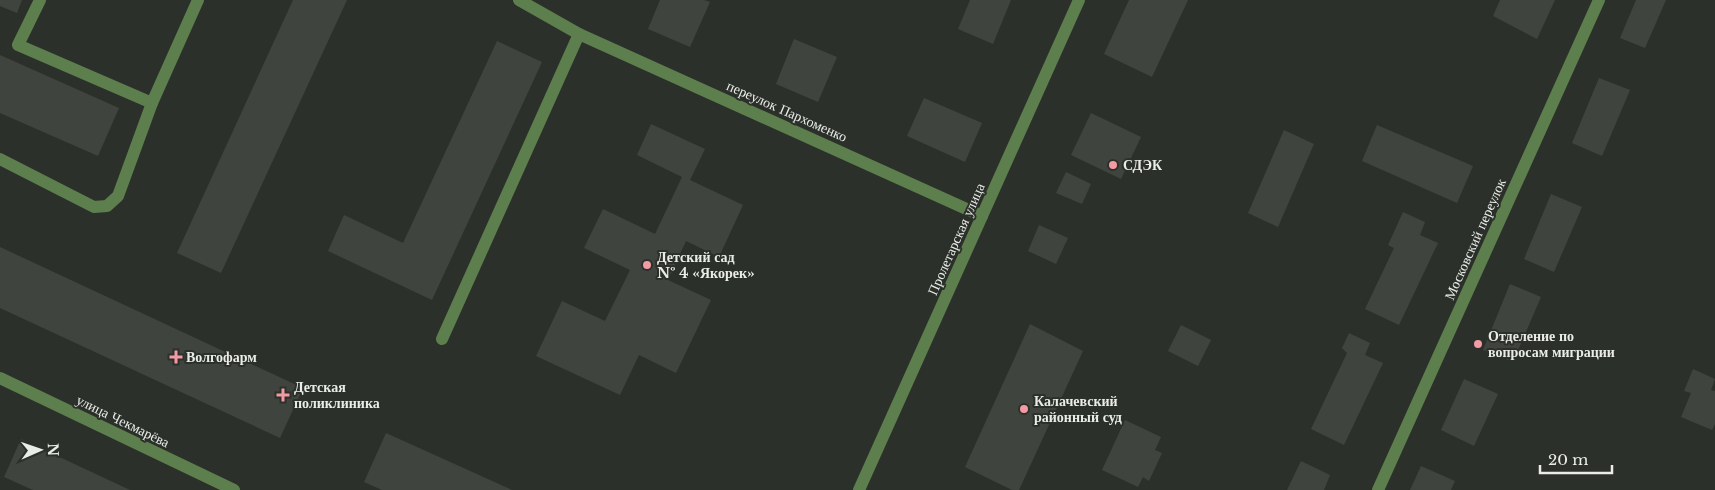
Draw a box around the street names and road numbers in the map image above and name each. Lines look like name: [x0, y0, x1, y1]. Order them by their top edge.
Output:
street label: переулок Пархоменко: [724, 76, 850, 146]
street label: Московский переулок: [1440, 175, 1510, 303]
street label: Пролетарская улица: [923, 180, 989, 298]
street label: улица Чекмарёва: [73, 391, 173, 452]

